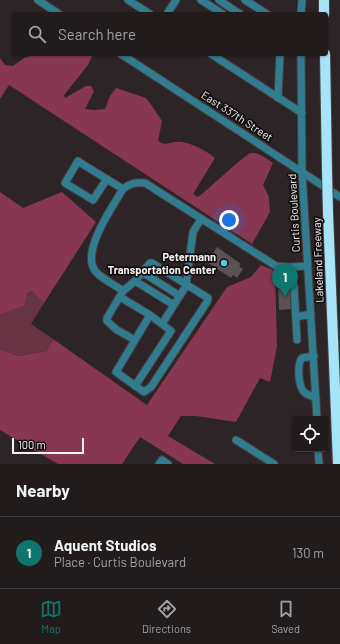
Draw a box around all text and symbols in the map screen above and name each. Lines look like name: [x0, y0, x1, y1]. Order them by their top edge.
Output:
search box: [12, 12, 328, 56]
icon: search: [26, 23, 48, 45]
text: Search here: [58, 25, 136, 43]
street label: East 337th Street: [199, 88, 275, 143]
street label: Curtis Boulevard: [285, 173, 302, 253]
your location: [219, 210, 239, 230]
street label: Lakeland Freeway: [310, 217, 325, 303]
place label: Petermann Transportation Center: [108, 250, 217, 276]
marker: Petermann Transportation Center: [219, 258, 229, 268]
pin: 1: [272, 264, 298, 297]
map controls: [292, 416, 328, 452]
button: locate: [292, 416, 328, 452]
scale bar: [12, 436, 84, 455]
text: 100 m: [18, 438, 46, 451]
text: Nearby: [16, 480, 70, 500]
text: Aquent Studios: [54, 536, 157, 554]
text: 1: [27, 545, 31, 561]
text: 130 m: [292, 545, 324, 561]
text: Place · Curtis Boulevard: [54, 554, 186, 570]
tab: Map: [40, 598, 62, 635]
tab: Directions: [142, 598, 191, 635]
tab: Saved: [271, 598, 300, 635]

